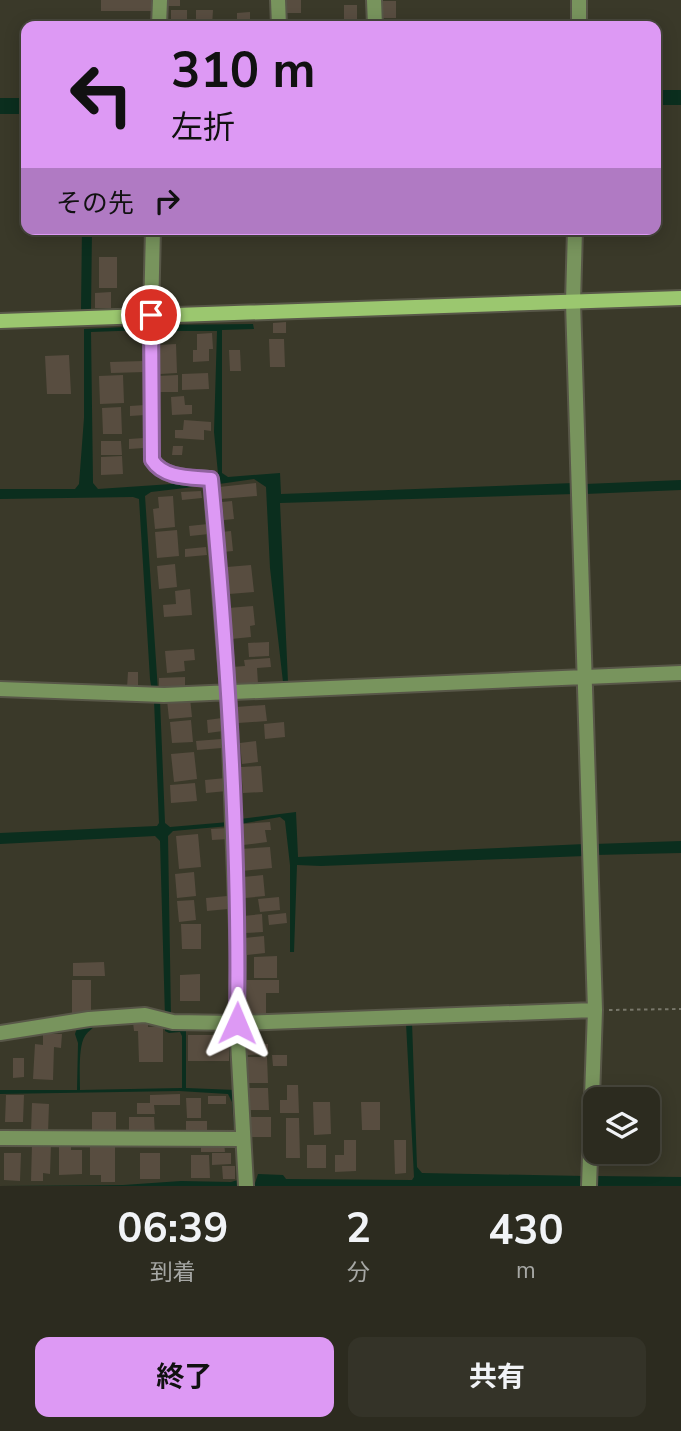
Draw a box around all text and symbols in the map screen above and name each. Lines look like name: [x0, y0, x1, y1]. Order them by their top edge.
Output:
text: 310 m: [171, 37, 315, 104]
icon: left: [56, 49, 147, 140]
text: 左折: [171, 106, 235, 149]
icon: right: [148, 182, 186, 220]
text: その先: [56, 186, 134, 221]
pin: [121, 285, 181, 345]
icon: arrive: [132, 296, 170, 334]
position arrow: [200, 986, 274, 1060]
map controls: [583, 1087, 660, 1164]
button: layers: [583, 1087, 660, 1164]
text: 06:39: [117, 1200, 228, 1257]
text: 2: [346, 1200, 371, 1257]
text: 430: [488, 1202, 564, 1259]
text: m: [516, 1255, 536, 1286]
text: 到着: [150, 1257, 196, 1288]
text: 分: [347, 1257, 370, 1288]
button: 終了: [35, 1337, 334, 1417]
button: 共有: [348, 1337, 646, 1417]

